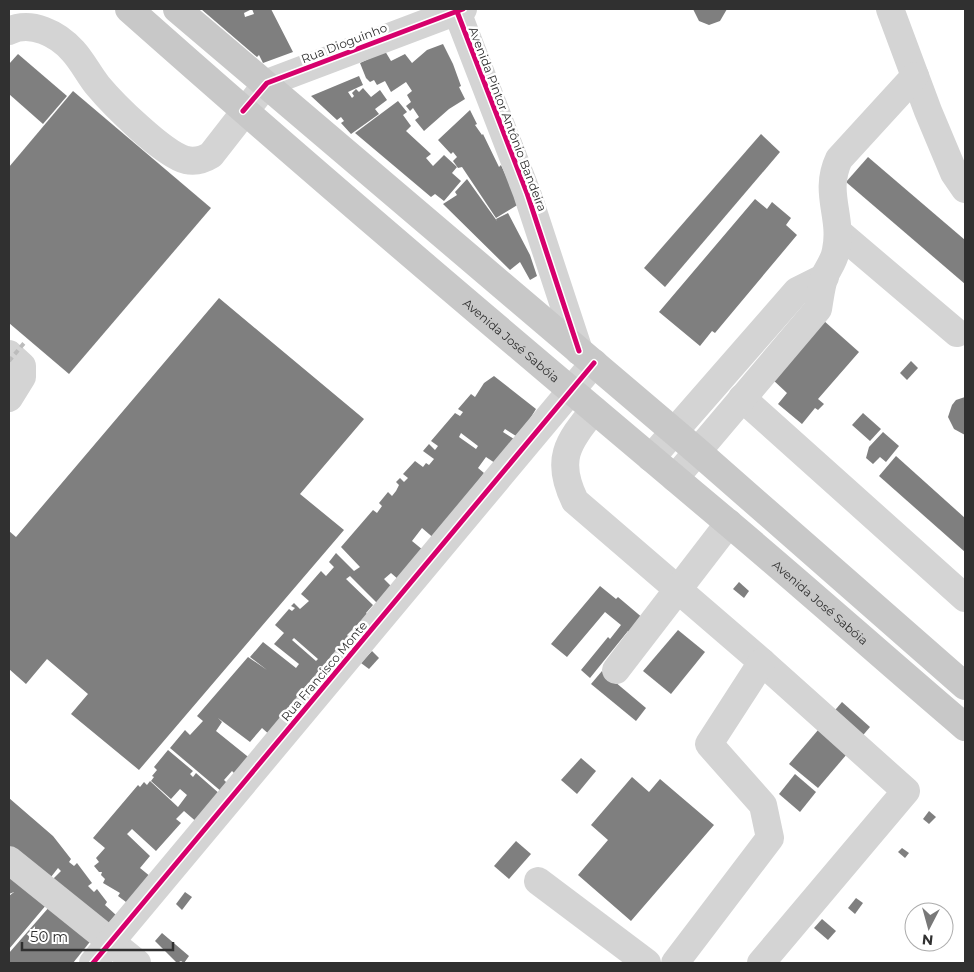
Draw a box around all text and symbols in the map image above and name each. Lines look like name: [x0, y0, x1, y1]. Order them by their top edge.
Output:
street label: Rua Dioguinho: [299, 20, 389, 66]
street label: Avenida Pintor Antônio Bandeira: [466, 24, 550, 214]
street label: Avenida José Sabóia: [460, 295, 563, 385]
street label: Avenida José Sabóia: [770, 556, 871, 648]
street label: Rua Francisco Monte: [278, 618, 370, 724]
north arrow: [904, 902, 954, 952]
scale bar: [22, 920, 174, 952]
text: 50 m: [30, 927, 68, 946]
text: N: [921, 930, 934, 949]

